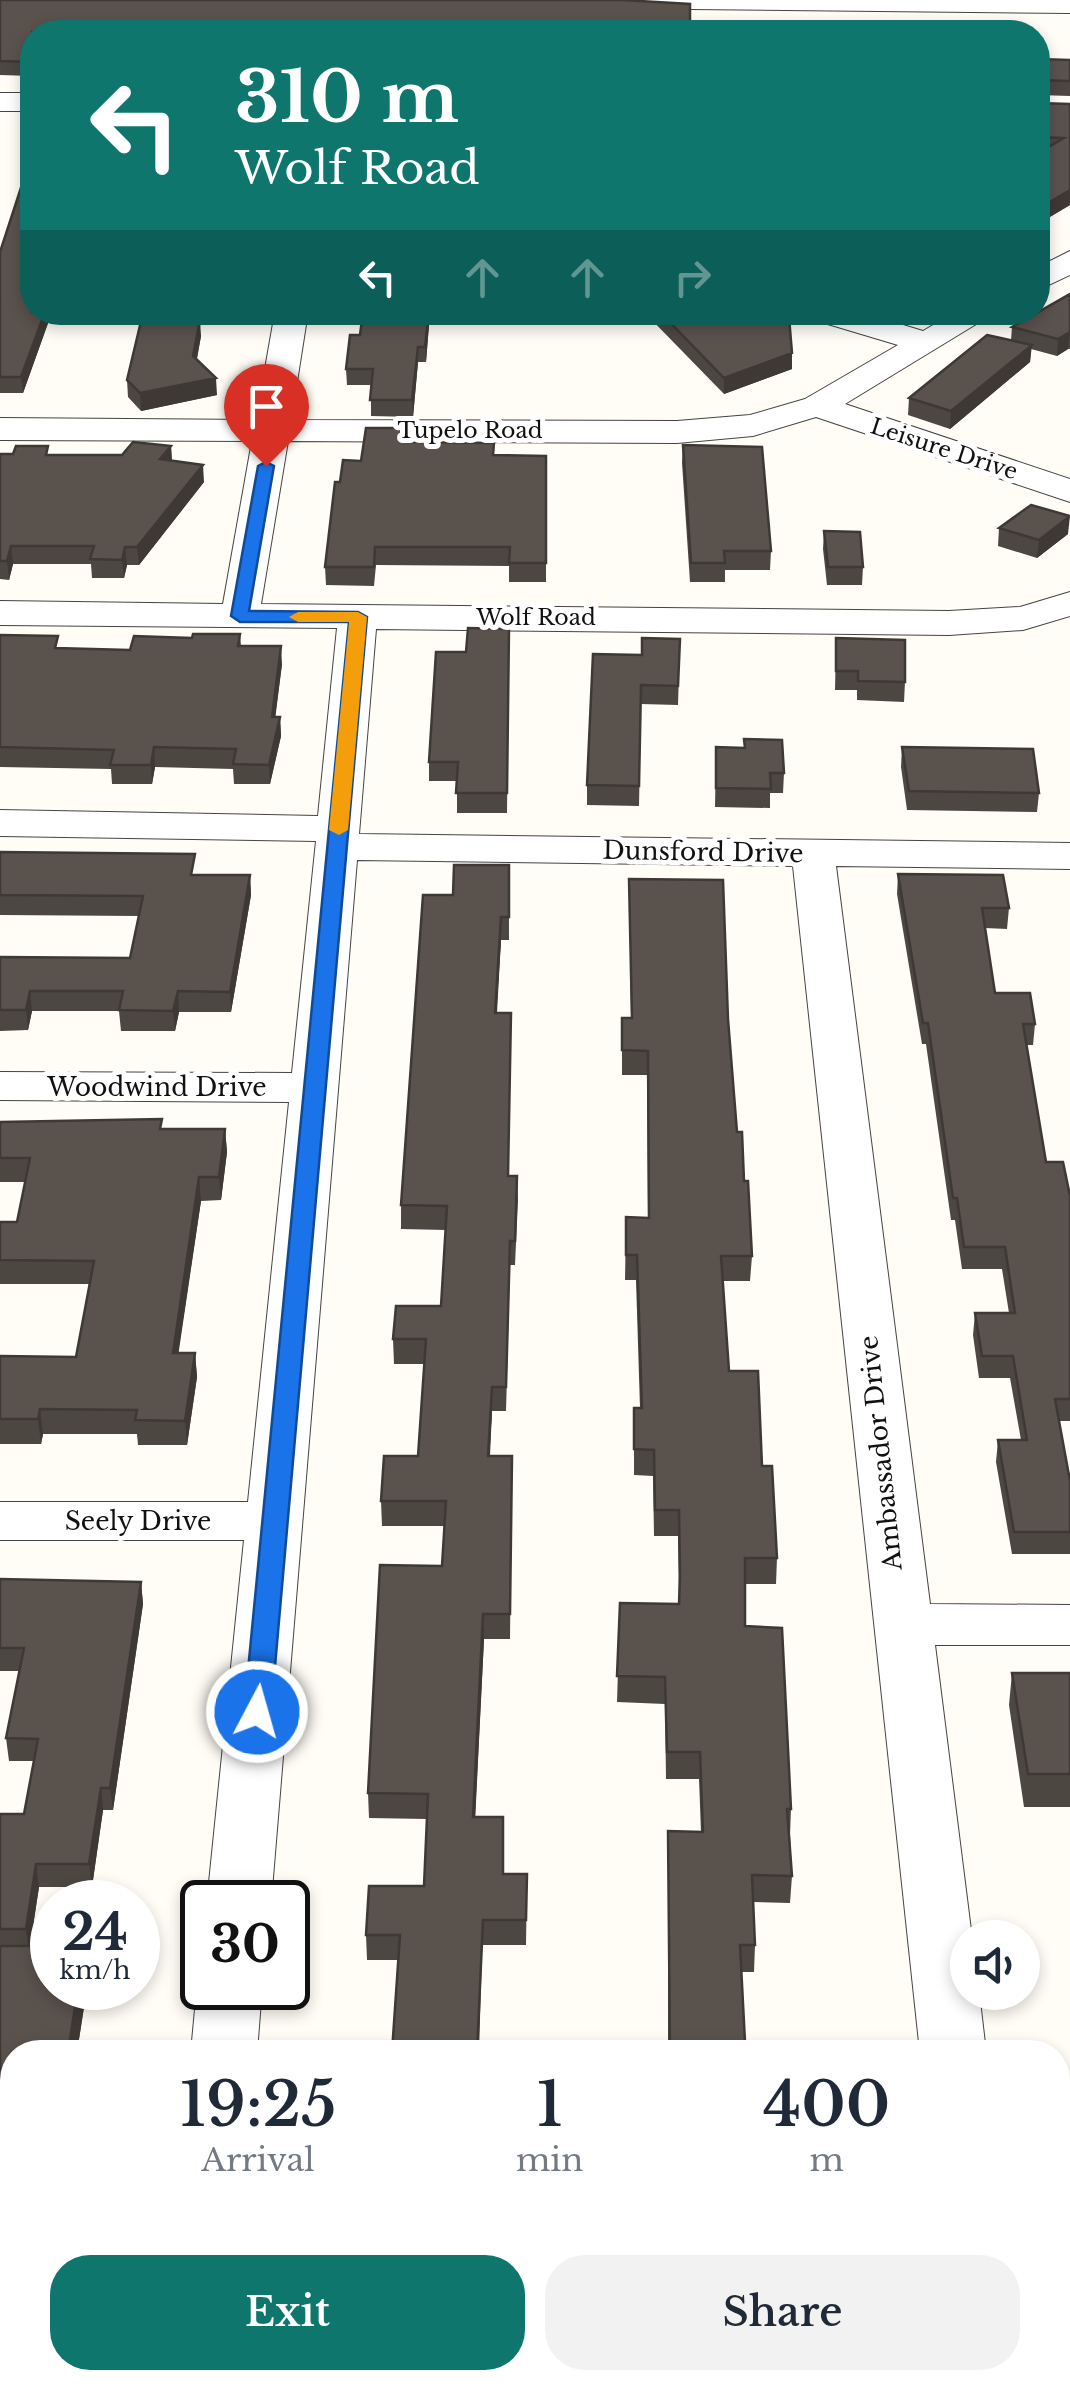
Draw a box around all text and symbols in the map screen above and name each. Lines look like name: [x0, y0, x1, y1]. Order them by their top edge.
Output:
text: 310 m: [235, 54, 459, 141]
icon: left: [70, 60, 200, 190]
text: Wolf Road: [235, 140, 480, 196]
icon: left: [350, 250, 405, 305]
icon: ahead: [455, 250, 510, 305]
icon: ahead: [560, 250, 615, 305]
icon: right: [665, 250, 720, 305]
pin: [224, 364, 309, 467]
icon: arrive: [239, 379, 294, 434]
street label: Leisure Drive: [867, 413, 1021, 485]
street label: Tupelo Road: [397, 417, 543, 444]
street label: Wolf Road: [475, 604, 596, 631]
street label: Dunsford Drive: [602, 835, 804, 869]
street label: Woodwind Drive: [46, 1072, 267, 1103]
street label: Ambassador Drive: [853, 1334, 909, 1573]
street label: Seely Drive: [65, 1506, 211, 1537]
position arrow: [205, 1660, 309, 1764]
speed limit sign: 30: [180, 1880, 310, 2010]
text: 24: [62, 1901, 128, 1964]
map controls: [950, 1920, 1040, 2010]
button: sound: [950, 1920, 1040, 2010]
text: km/h: [60, 1955, 130, 1986]
text: 19:25: [180, 2068, 336, 2142]
text: 1: [537, 2068, 563, 2142]
text: 400: [763, 2068, 890, 2142]
text: Arrival: [201, 2140, 315, 2180]
text: min: [516, 2140, 583, 2180]
text: m: [809, 2140, 844, 2180]
button: Exit: [50, 2255, 525, 2370]
button: Share: [545, 2255, 1020, 2370]

